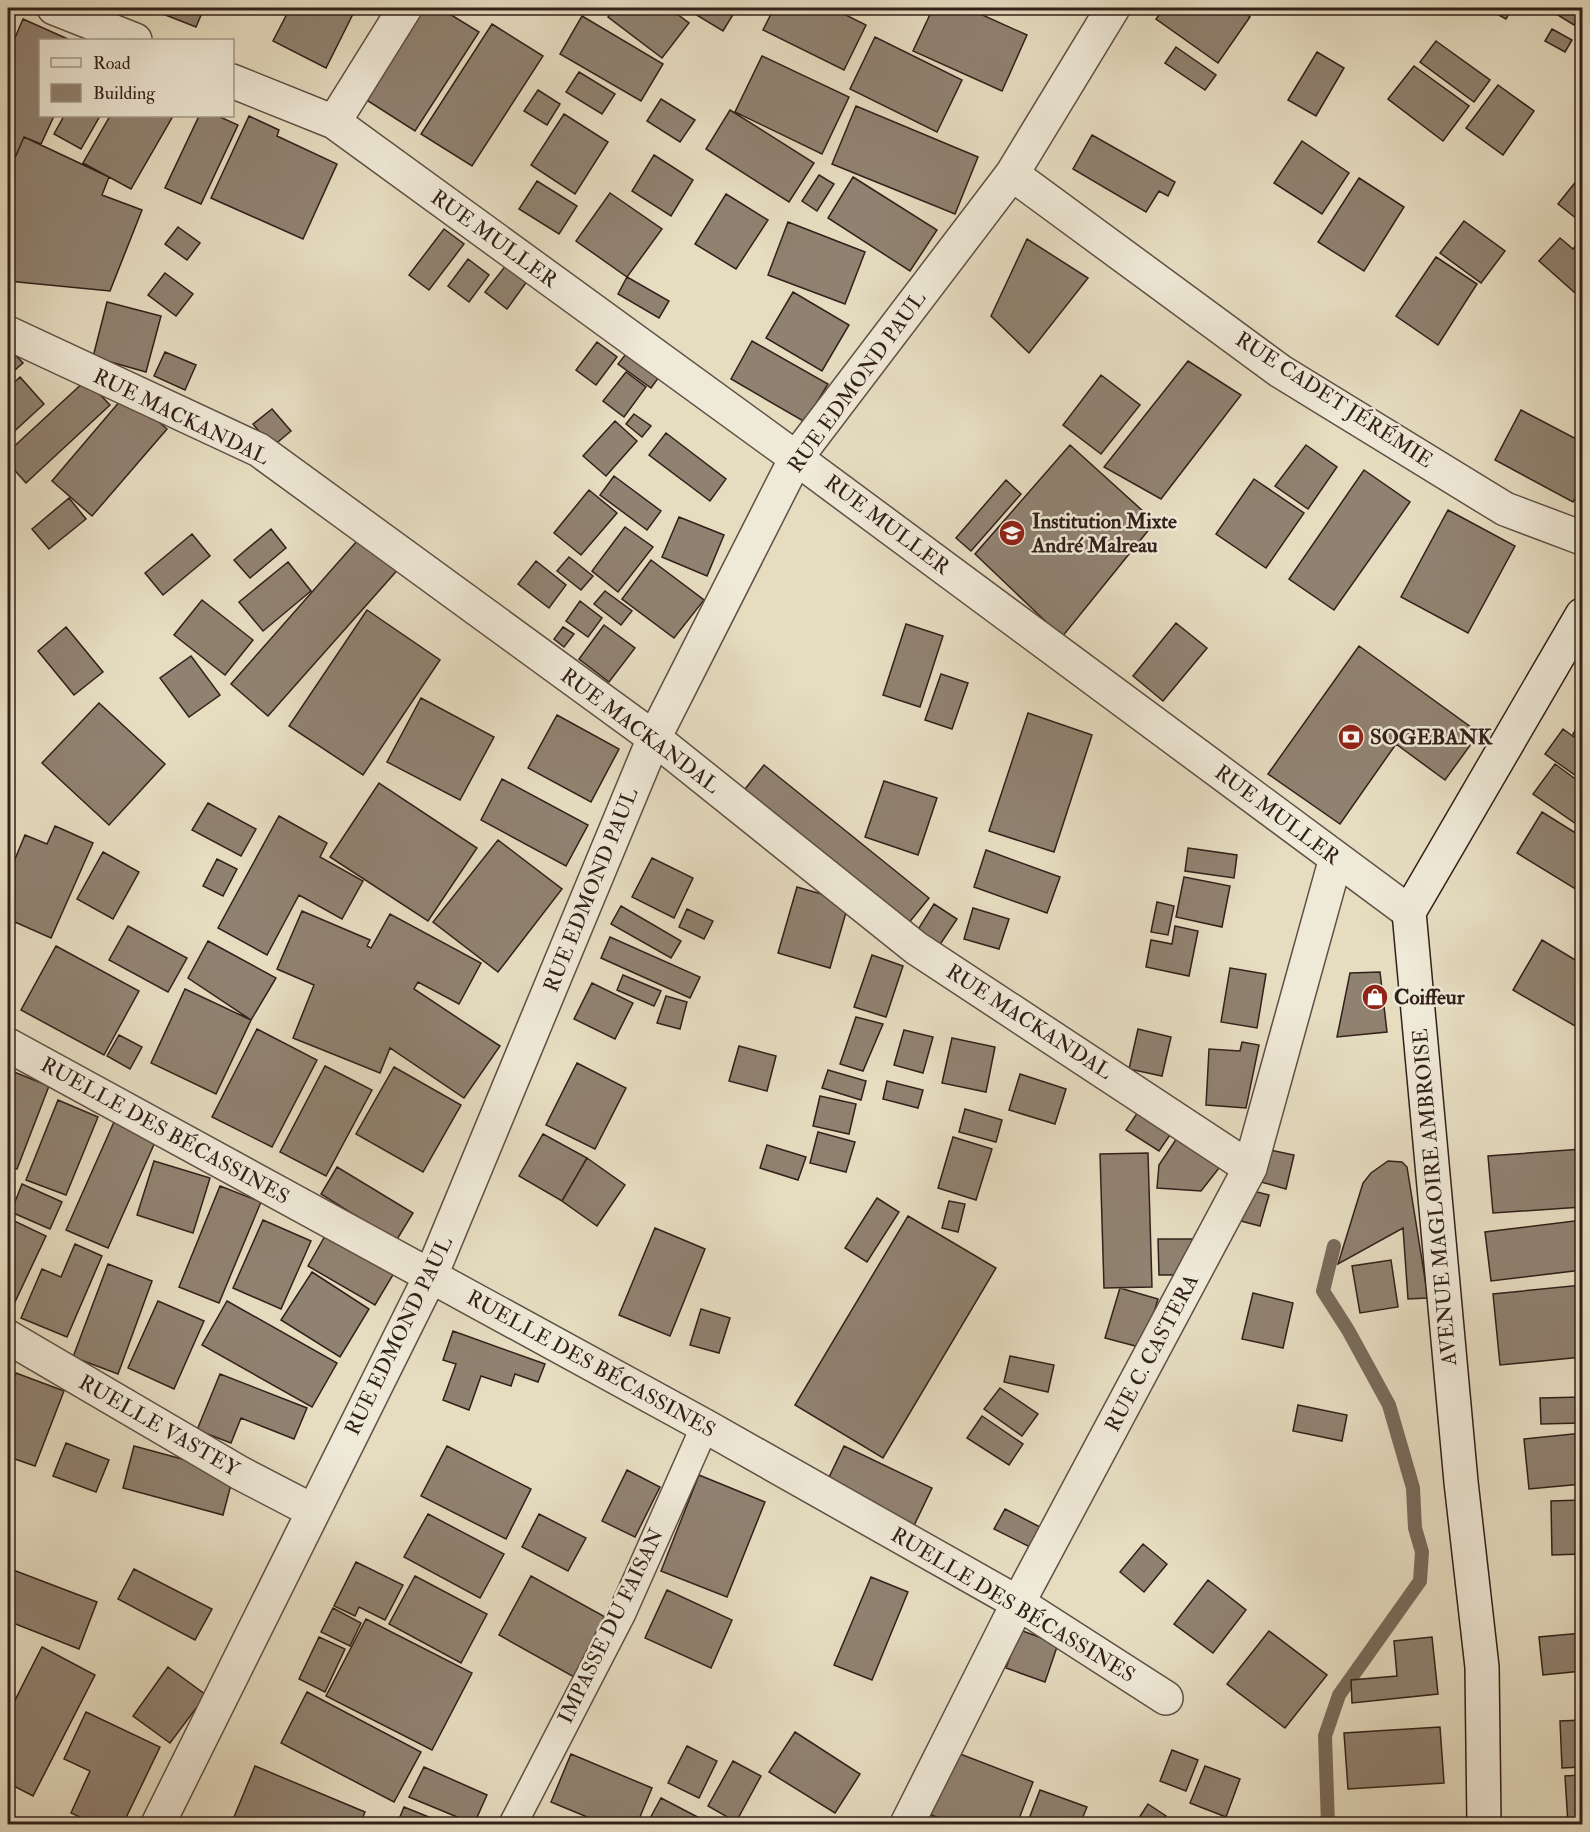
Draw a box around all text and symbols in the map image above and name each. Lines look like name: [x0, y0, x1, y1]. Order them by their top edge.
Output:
legend: [39, 39, 234, 117]
text: Road: [93, 52, 131, 75]
text: Building: [93, 82, 156, 105]
street label: RUE MULLER: [425, 184, 563, 295]
street label: RUE EDMOND PAUL: [782, 286, 932, 478]
street label: RUE CADET JÉRÉMIE: [1230, 326, 1438, 474]
street label: RUE MACKANDAL: [89, 363, 273, 471]
street label: RUE MULLER: [819, 469, 956, 582]
place label: Institution Mixte André Malreau: [1031, 508, 1177, 559]
school or university icon: Institution Mixte André Malreau: [997, 518, 1027, 548]
street label: RUE MACKANDAL: [555, 662, 725, 800]
bank icon: SOGEBANK: [1336, 722, 1366, 752]
place label: SOGEBANK: [1370, 724, 1493, 751]
street label: RUE MULLER: [1209, 759, 1346, 872]
street label: RUE EDMOND PAUL: [538, 784, 644, 996]
street label: RUE MACKANDAL: [941, 958, 1117, 1086]
shop icon: Coiffeur: [1360, 982, 1390, 1012]
place label: Coiffeur: [1394, 984, 1466, 1011]
street label: AVENUE MAGLOIRE AMBROISE: [1407, 1027, 1463, 1368]
street label: RUELLE DES BÉCASSINES: [36, 1051, 294, 1211]
street label: RUE EDMOND PAUL: [339, 1232, 459, 1440]
street label: RUE C. CASTERA: [1099, 1269, 1205, 1437]
street label: RUELLE DES BÉCASSINES: [462, 1284, 720, 1444]
street label: RUELLE VASTEY: [74, 1369, 245, 1483]
street label: RUELLE DES BÉCASSINES: [886, 1521, 1140, 1689]
street label: IMPASSE DU FAISAN: [552, 1524, 670, 1728]

